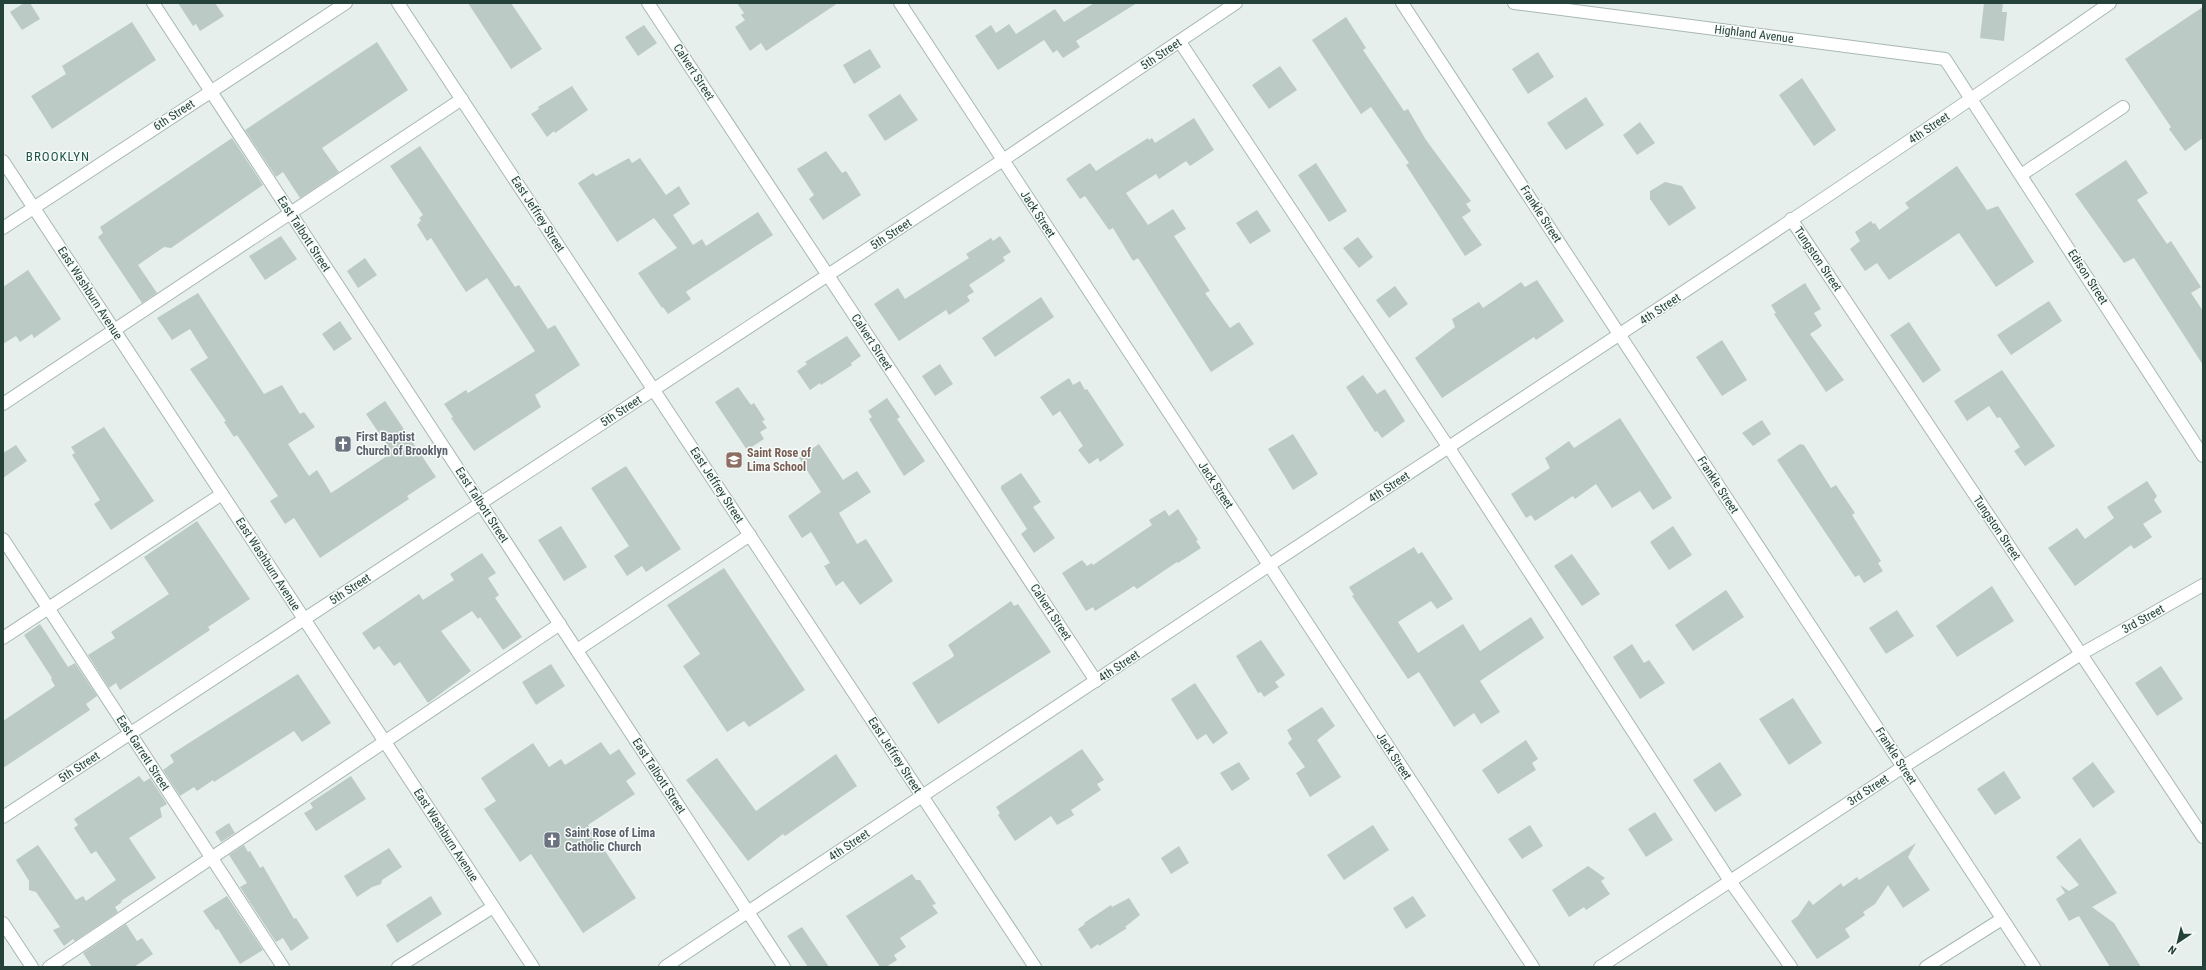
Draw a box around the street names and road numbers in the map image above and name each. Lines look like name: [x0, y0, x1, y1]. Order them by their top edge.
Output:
street label: Highland Avenue: [1714, 22, 1795, 46]
street label: 5th Street: [1138, 35, 1184, 73]
street label: Calvert Street: [671, 41, 718, 103]
street label: 6th Street: [151, 96, 198, 133]
street label: 4th Street: [1906, 109, 1952, 147]
street label: East Jeffrey Street: [508, 174, 568, 255]
street label: Frankle Street: [1517, 183, 1565, 246]
street label: Jack Street: [1018, 188, 1059, 241]
street label: East Talbott Street: [274, 194, 334, 275]
street label: 5th Street: [868, 215, 915, 252]
street label: Tungston Street: [1791, 224, 1845, 294]
street label: East Washburn Avenue: [55, 244, 125, 342]
street label: Edison Street: [2065, 247, 2111, 307]
street label: 4th Street: [1637, 290, 1683, 328]
street label: Calvert Street: [849, 311, 896, 373]
street label: 5th Street: [598, 392, 645, 429]
street label: East Jeffrey Street: [687, 445, 747, 526]
street label: Frankle Street: [1694, 454, 1742, 517]
street label: Jack Street: [1196, 459, 1237, 512]
street label: East Talbott Street: [452, 465, 512, 546]
street label: 4th Street: [1366, 468, 1413, 505]
street label: Tungston Street: [1970, 493, 2024, 563]
street label: East Washburn Avenue: [233, 515, 303, 613]
street label: 5th Street: [327, 570, 374, 607]
street label: Calvert Street: [1028, 581, 1075, 643]
street label: 3rd Street: [2119, 601, 2167, 636]
street label: 4th Street: [1096, 647, 1142, 685]
street label: East Garrett Street: [113, 713, 173, 794]
street label: East Jeffrey Street: [865, 715, 925, 796]
street label: Frankle Street: [1872, 725, 1920, 788]
street label: Jack Street: [1374, 730, 1415, 783]
street label: East Talbott Street: [629, 736, 689, 817]
street label: 5th Street: [56, 748, 103, 785]
street label: 3rd Street: [1845, 771, 1892, 808]
street label: East Washburn Avenue: [411, 786, 481, 884]
street label: 4th Street: [826, 826, 872, 864]

